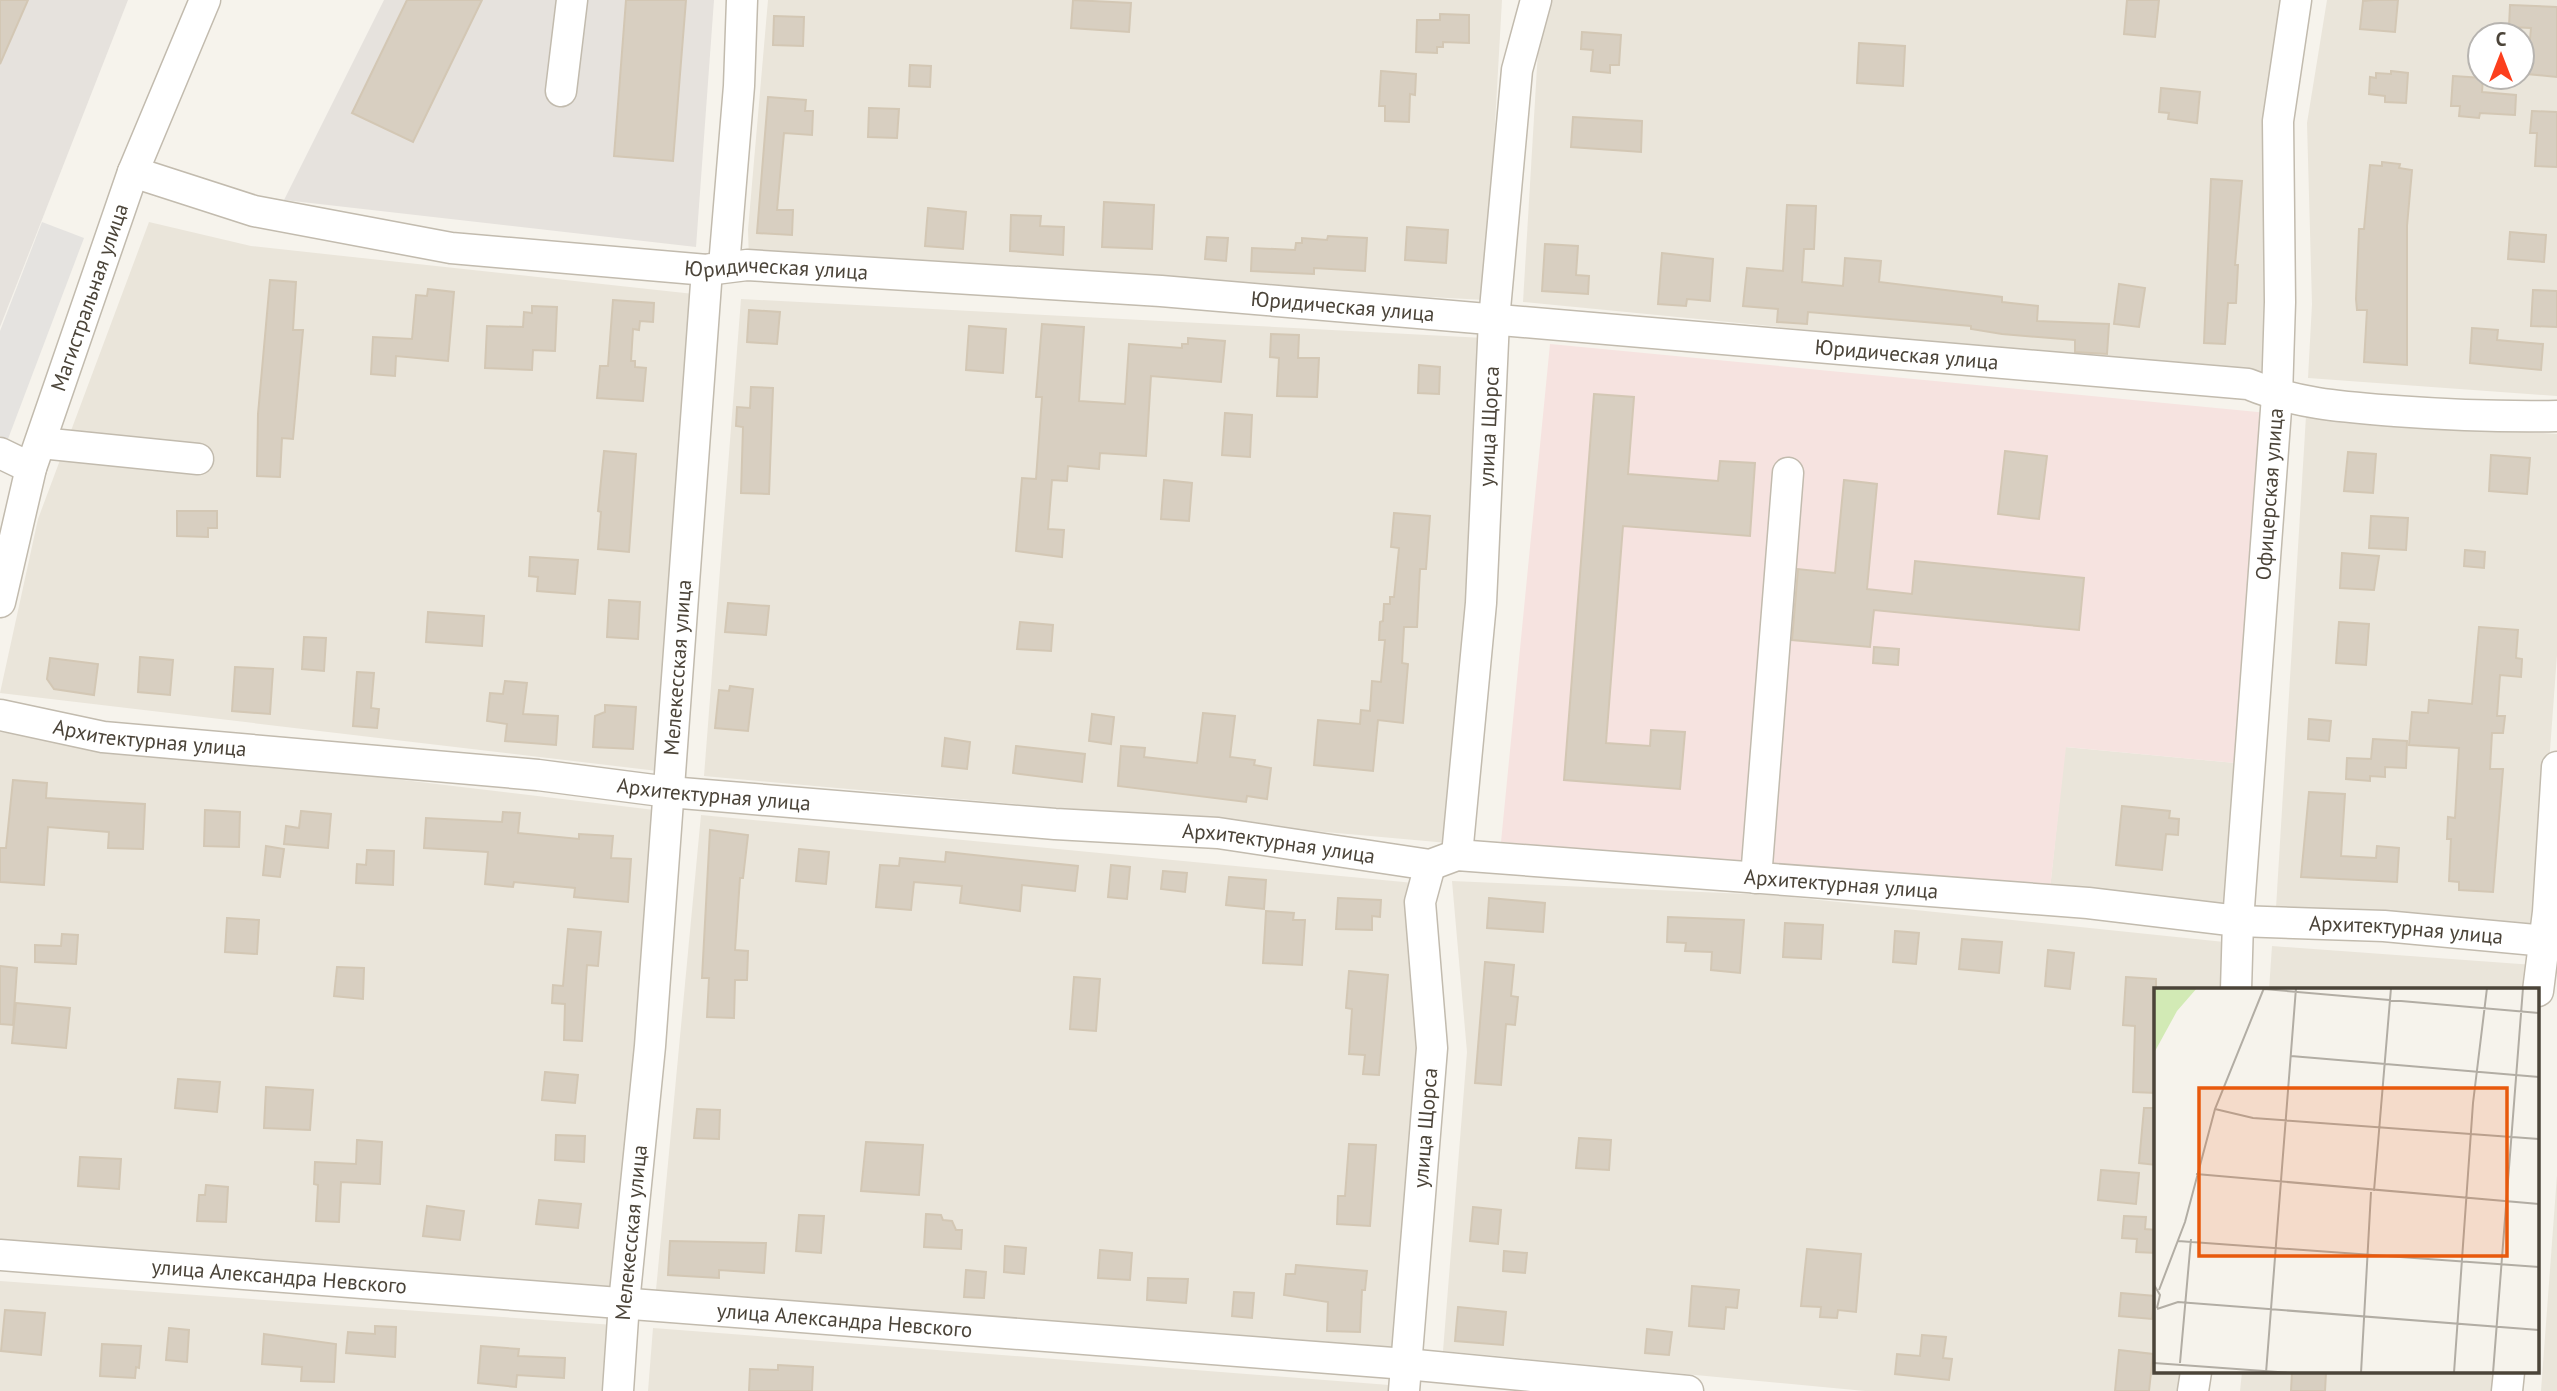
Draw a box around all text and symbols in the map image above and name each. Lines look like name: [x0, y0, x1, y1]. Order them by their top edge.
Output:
north arrow: [2466, 21, 2536, 91]
text: С: [2496, 27, 2507, 51]
street label: Магистральная улица: [45, 200, 134, 395]
street label: Юридическая улица: [683, 251, 869, 286]
street label: Юридическая улица: [1250, 285, 1436, 327]
street label: Юридическая улица: [1814, 333, 2000, 376]
street label: улица Щорса: [1472, 365, 1505, 487]
street label: Офицерская улица: [2249, 407, 2289, 581]
street label: Мелекесская улица: [657, 579, 697, 756]
street label: Архитектурная улица: [51, 713, 248, 762]
street label: Архитектурная улица: [615, 771, 812, 817]
street label: Архитектурная улица: [1181, 817, 1377, 870]
street label: Архитектурная улица: [1743, 863, 1939, 905]
street label: Архитектурная улица: [2308, 909, 2504, 950]
inset map: [2154, 988, 2540, 1374]
street label: улица Щорса: [1407, 1067, 1443, 1189]
street label: Мелекесская улица: [609, 1143, 653, 1321]
street label: улица Александра Невского: [150, 1253, 408, 1300]
street label: улица Александра Невского: [716, 1297, 973, 1343]

